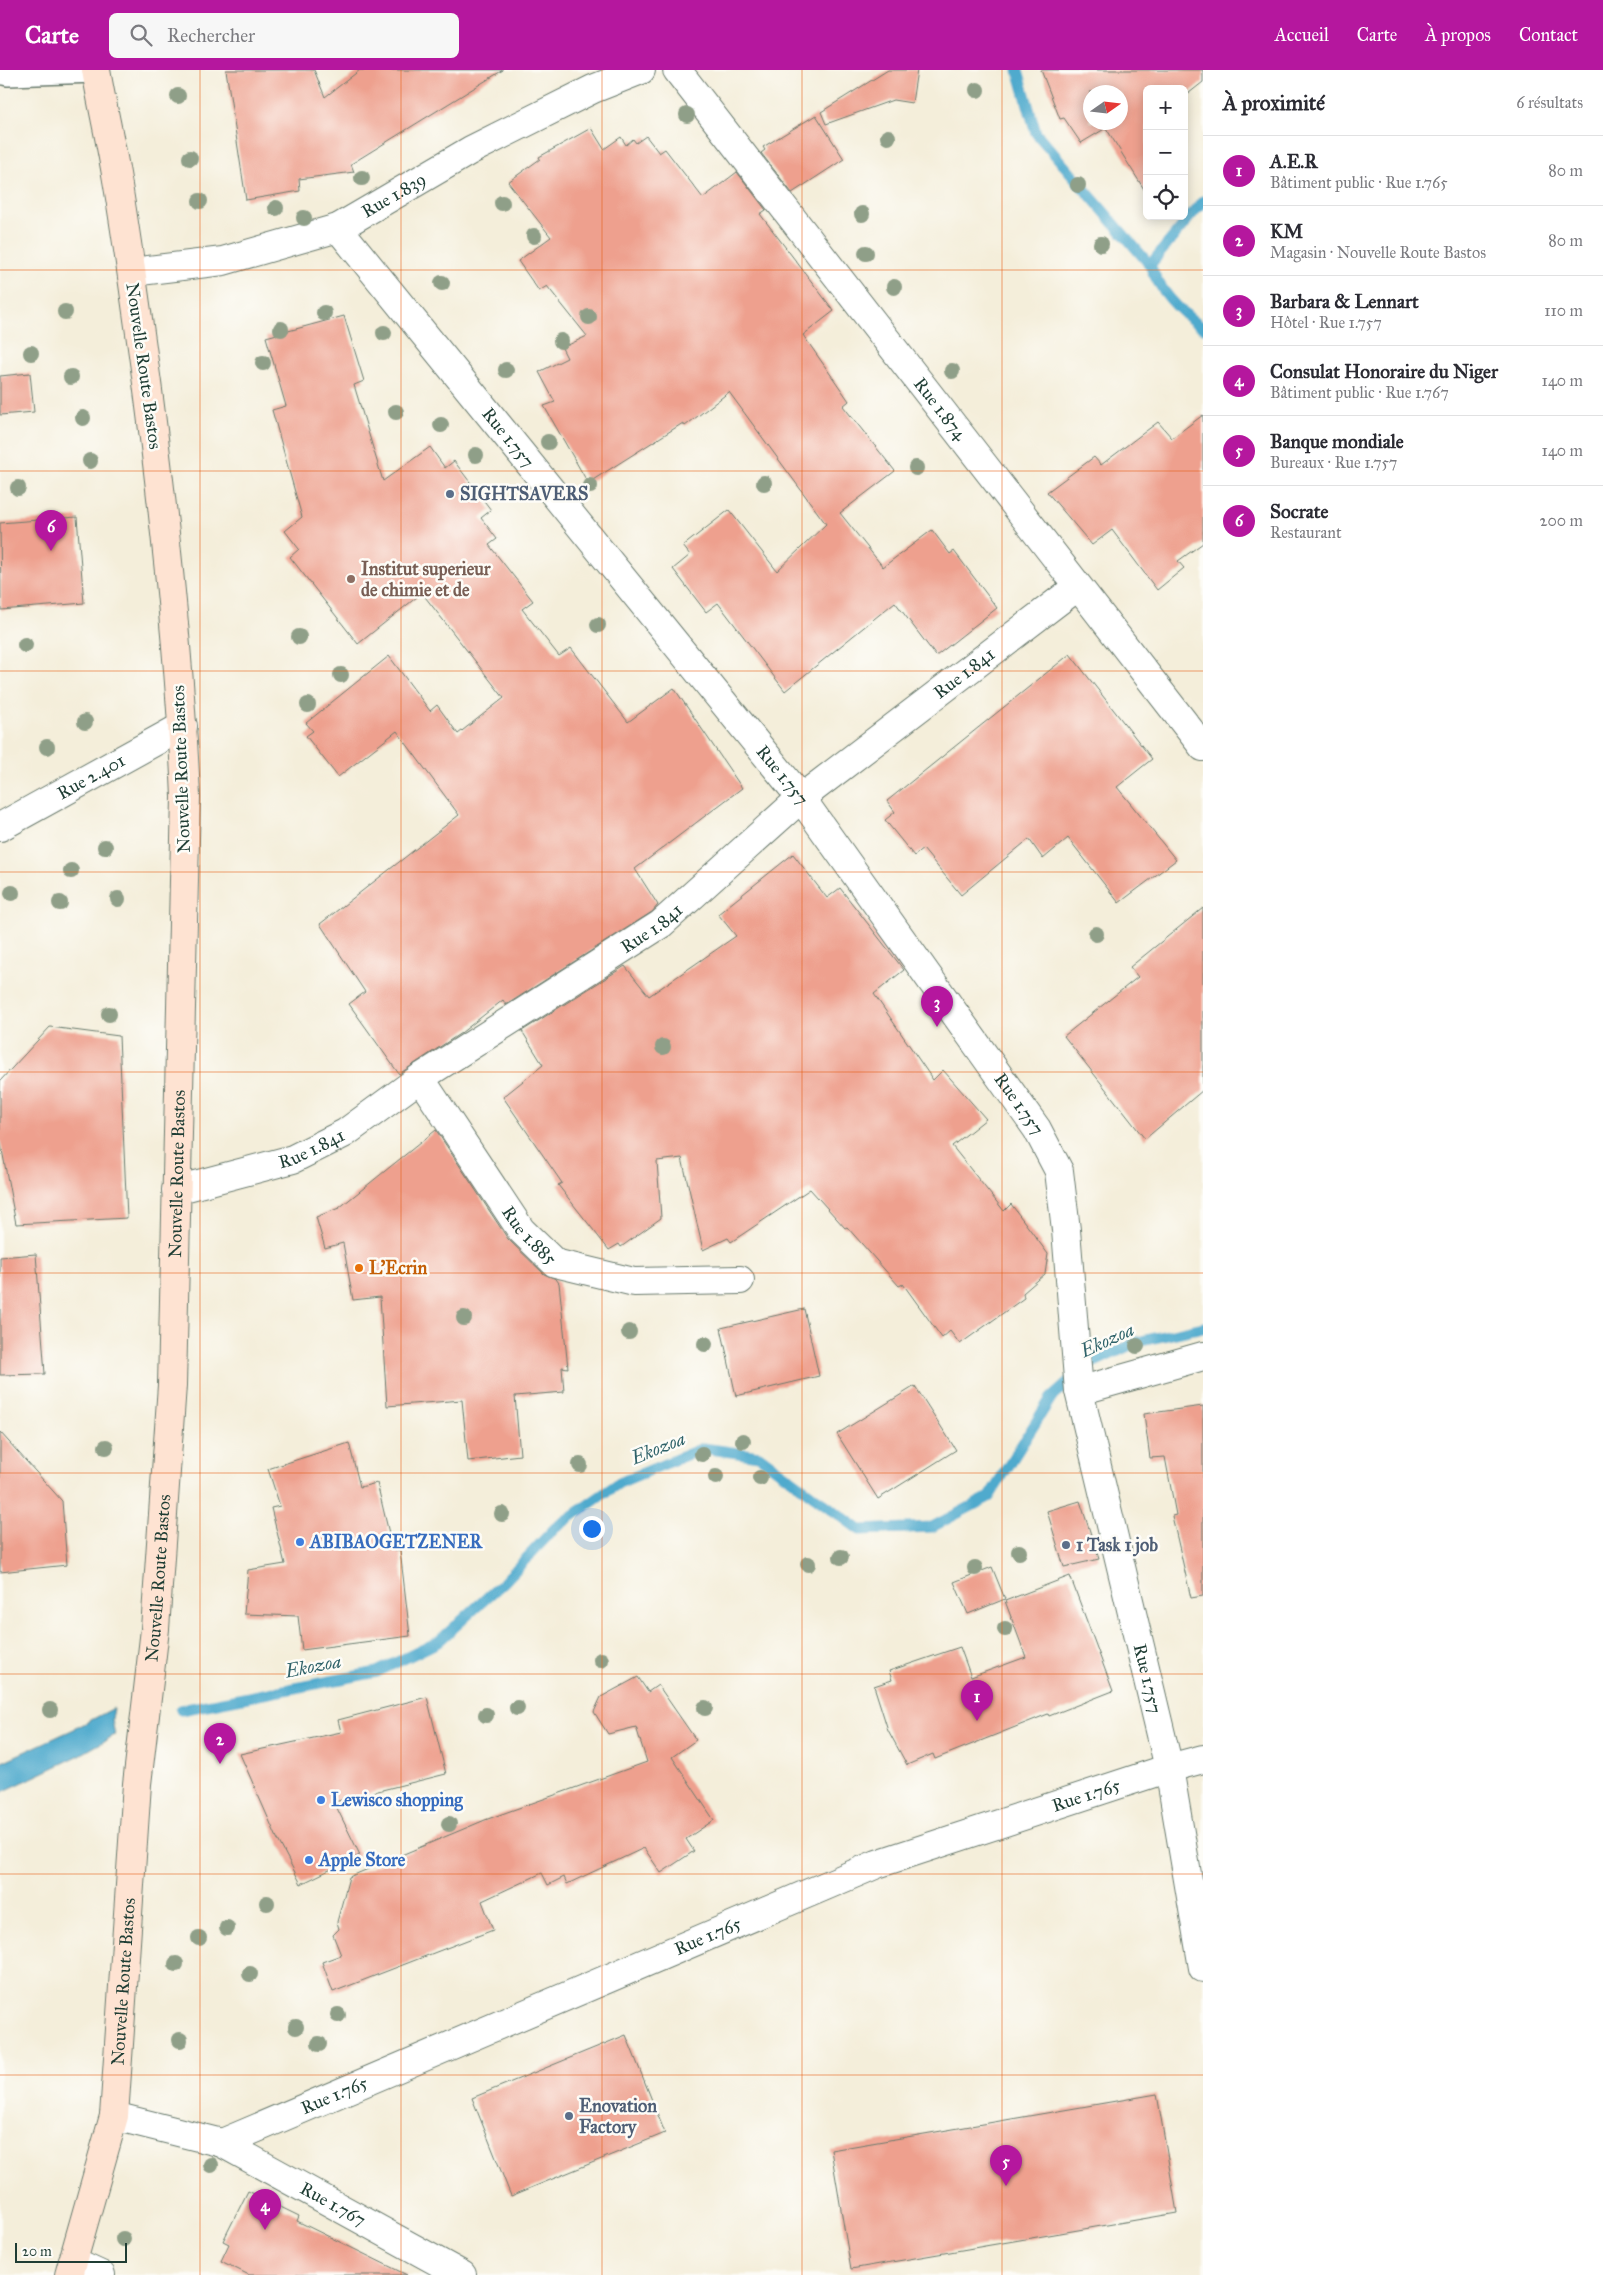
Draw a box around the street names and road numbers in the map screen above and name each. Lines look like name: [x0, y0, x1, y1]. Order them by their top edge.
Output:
street label: Rue 1.839: [358, 168, 430, 223]
street label: Nouvelle Route Bastos: [121, 281, 167, 451]
street label: Rue 1.874: [909, 373, 972, 445]
street label: Rue 1.757: [477, 403, 539, 472]
street label: Rue 1.841: [929, 643, 999, 704]
street label: Nouvelle Route Bastos: [167, 685, 195, 853]
street label: Rue 1.757: [752, 741, 814, 809]
street label: Rue 2.401: [53, 749, 129, 804]
street label: Rue 1.841: [617, 899, 687, 958]
street label: Rue 1.757: [990, 1069, 1049, 1139]
street label: Nouvelle Route Bastos: [164, 1089, 190, 1258]
street label: Rue 1.841: [276, 1124, 348, 1173]
street label: Rue 1.885: [497, 1202, 562, 1270]
street label: Nouvelle Route Bastos: [140, 1494, 175, 1663]
street label: Rue 1.757: [1129, 1642, 1167, 1716]
street label: Rue 1.765: [1049, 1774, 1124, 1817]
street label: Nouvelle Route Bastos: [107, 1897, 140, 2066]
street label: Rue 1.765: [671, 1912, 745, 1960]
street label: Rue 1.765: [298, 2071, 372, 2119]
street label: Rue 1.767: [296, 2177, 370, 2231]

